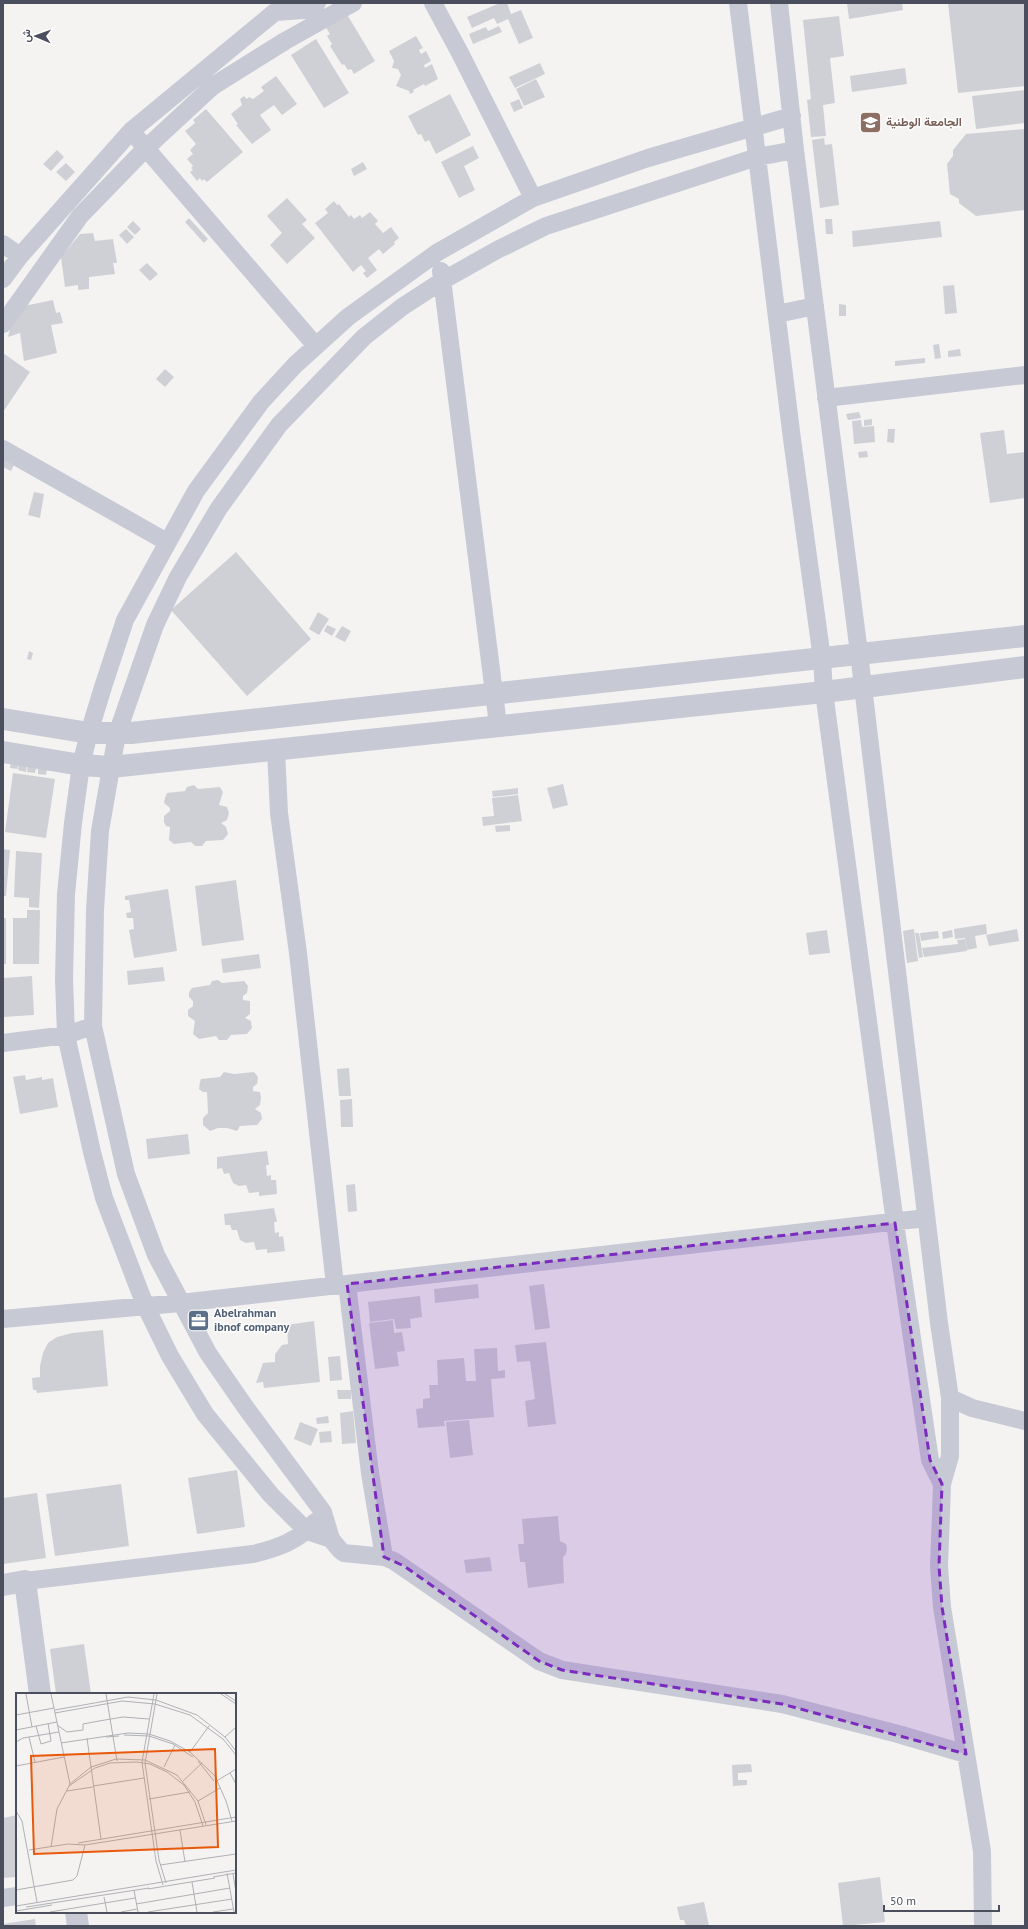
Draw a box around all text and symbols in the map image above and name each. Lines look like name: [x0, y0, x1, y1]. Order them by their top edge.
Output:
north arrow: [16, 16, 56, 56]
text: ش: [19, 29, 33, 43]
school or university icon: الجامعة الوطنية: [858, 109, 884, 135]
place label: الجامعة الوطنية: [886, 114, 962, 130]
place label: Abelrahman ibnof company: [214, 1305, 289, 1334]
office icon: Abelrahman ibnof company: [186, 1307, 212, 1333]
inset map: [16, 1693, 236, 1913]
scale bar: [884, 1887, 999, 1913]
text: 50 m: [890, 1893, 916, 1908]

